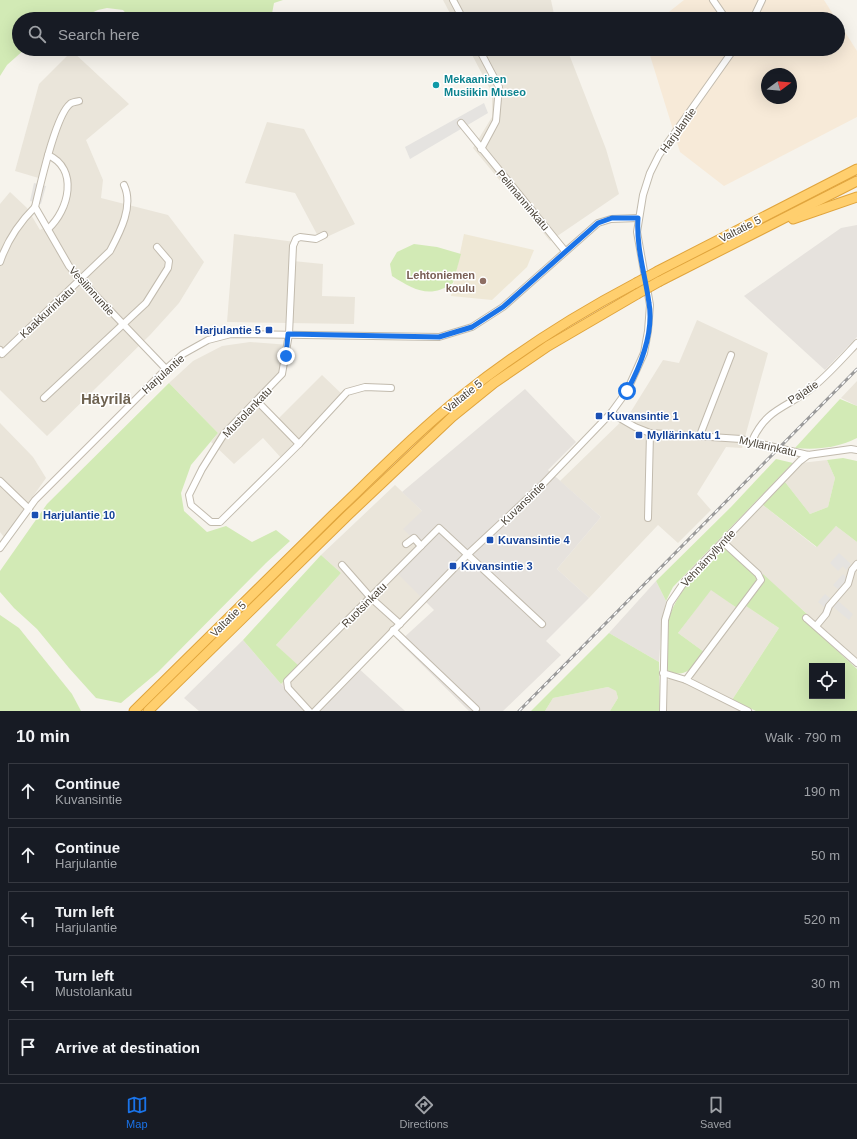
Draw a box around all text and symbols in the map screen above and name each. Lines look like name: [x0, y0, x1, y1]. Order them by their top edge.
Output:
search box: [12, 12, 845, 56]
icon: search: [26, 23, 48, 45]
text: Search here: [58, 26, 140, 43]
north arrow: [761, 68, 797, 104]
place label: Mekaanisen Musiikin Museo: [444, 73, 526, 98]
marker: Mekaanisen Musiikin Museo: [431, 80, 441, 90]
street label: Harjulantie: [658, 105, 698, 155]
street label: Pelimanninkatu: [494, 167, 552, 233]
street label: Valtatie 5: [717, 213, 763, 245]
street label: Vesilinnuntie: [67, 264, 117, 318]
place label: Lehtoniemen koulu: [407, 269, 475, 294]
marker: Lehtoniemen koulu: [478, 276, 488, 286]
street label: Kaakkurinkatu: [17, 284, 77, 340]
place label: Harjulantie 5: [195, 324, 261, 336]
marker: Harjulantie 5: [264, 325, 274, 335]
route end: [277, 347, 295, 365]
street label: Harjulantie: [139, 352, 187, 396]
street label: Valtatie 5: [442, 377, 484, 415]
street label: Pajatie: [786, 378, 820, 406]
route start: [618, 382, 636, 400]
street label: Mustolankatu: [220, 384, 274, 440]
district label: Häyrilä: [81, 390, 132, 407]
place label: Kuvansintie 1: [607, 410, 679, 422]
marker: Kuvansintie 1: [594, 411, 604, 421]
place label: Myllärinkatu 1: [647, 429, 720, 441]
marker: Myllärinkatu 1: [634, 430, 644, 440]
street label: Myllärinkatu: [738, 434, 798, 458]
street label: Kuvansintie: [498, 479, 548, 527]
place label: Harjulantie 10: [43, 509, 115, 521]
marker: Harjulantie 10: [30, 510, 40, 520]
street label: Vehnämyllyntie: [678, 527, 738, 589]
place label: Kuvansintie 4: [498, 534, 570, 546]
marker: Kuvansintie 4: [485, 535, 495, 545]
place label: Kuvansintie 3: [461, 560, 533, 572]
marker: Kuvansintie 3: [448, 561, 458, 571]
street label: Ruotsinkatu: [339, 580, 389, 630]
street label: Valtatie 5: [208, 599, 248, 639]
map controls: [809, 663, 845, 699]
button: locate: [809, 663, 845, 699]
text: 10 min: [16, 727, 70, 746]
text: Walk · 790 m: [765, 730, 841, 745]
text: Continue: [55, 775, 120, 792]
icon: ahead: [17, 780, 39, 802]
text: 190 m: [804, 784, 840, 799]
text: Kuvansintie: [55, 792, 122, 807]
text: Continue: [55, 839, 120, 856]
icon: ahead: [17, 844, 39, 866]
text: 50 m: [811, 848, 840, 863]
text: Harjulantie: [55, 856, 117, 871]
text: Turn left: [55, 903, 114, 920]
icon: left: [17, 908, 39, 930]
text: 520 m: [804, 912, 840, 927]
text: Harjulantie: [55, 920, 117, 935]
text: Turn left: [55, 967, 114, 984]
icon: left: [17, 972, 39, 994]
text: 30 m: [811, 976, 840, 991]
text: Mustolankatu: [55, 984, 132, 999]
icon: arrive: [17, 1036, 39, 1058]
text: Arrive at destination: [55, 1039, 200, 1056]
tab: Map: [126, 1094, 148, 1130]
tab: Directions: [399, 1094, 448, 1130]
tab: Saved: [700, 1094, 731, 1130]

